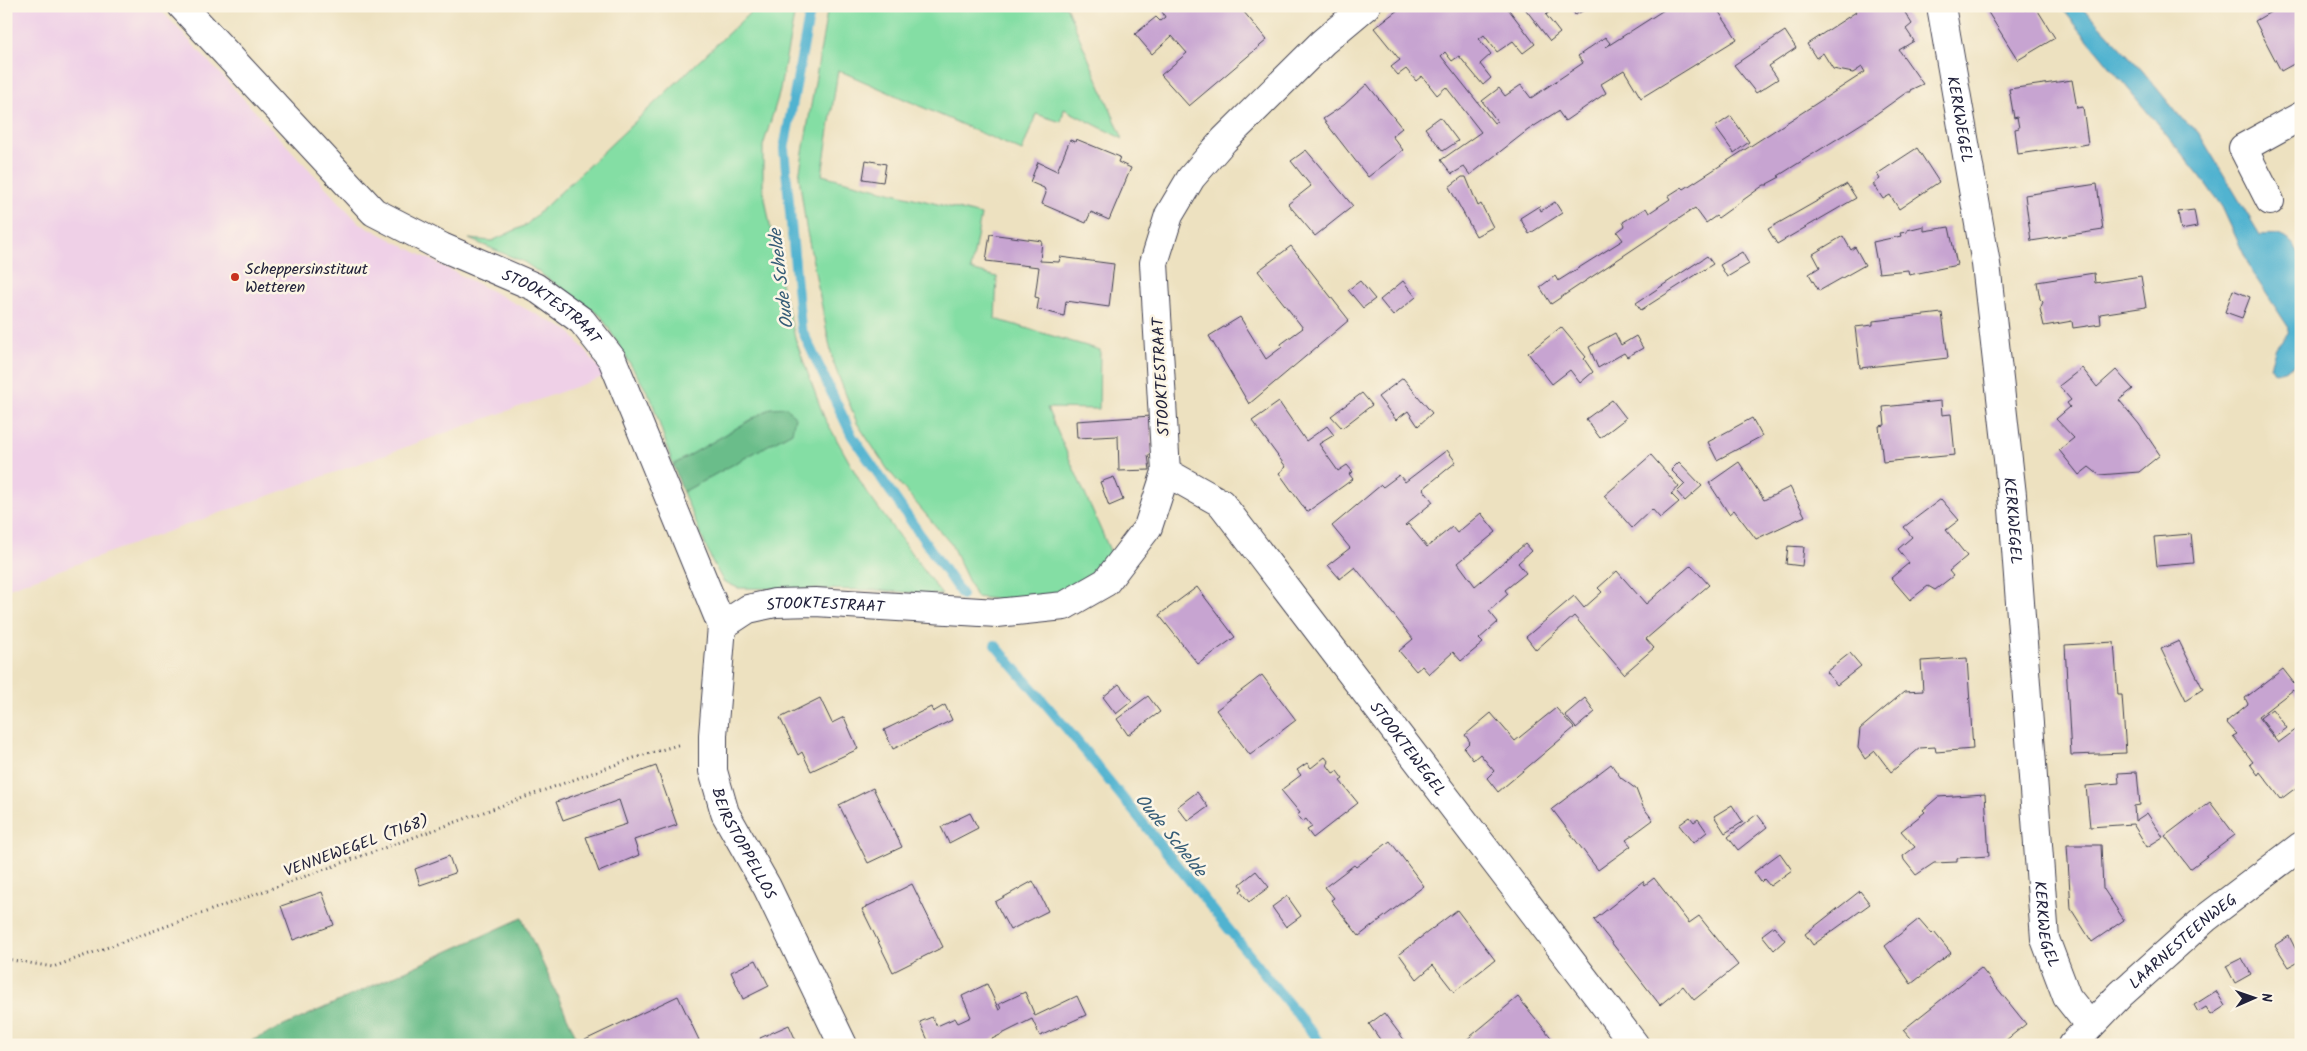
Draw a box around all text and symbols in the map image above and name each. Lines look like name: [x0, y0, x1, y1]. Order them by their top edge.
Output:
street label: KERKWEGEL: [1939, 74, 1979, 165]
water label: Oude Schelde: [762, 225, 803, 331]
place label: Scheppersinstituut Wetteren: [245, 257, 369, 300]
street label: STOOKTESTRAAT: [498, 263, 608, 351]
marker: Scheppersinstituut Wetteren: [229, 271, 241, 283]
street label: STOOKTESTRAAT: [1146, 316, 1177, 437]
street label: KERKWEGEL: [1996, 476, 2028, 565]
street label: STOOKTESTRAAT: [764, 591, 887, 620]
street label: STOOKTEWEGEL: [1363, 697, 1452, 802]
street label: BEIRSTOPPELLOS: [704, 785, 782, 904]
water label: Oude Schelde: [1127, 788, 1214, 886]
street label: VENNEWEGEL (T168): [280, 808, 433, 884]
street label: KERKWEGEL: [2027, 880, 2066, 971]
street label: LAARNESTEENWEG: [2124, 888, 2243, 996]
north arrow: [2230, 974, 2280, 1024]
text: N: [2255, 993, 2277, 1003]

